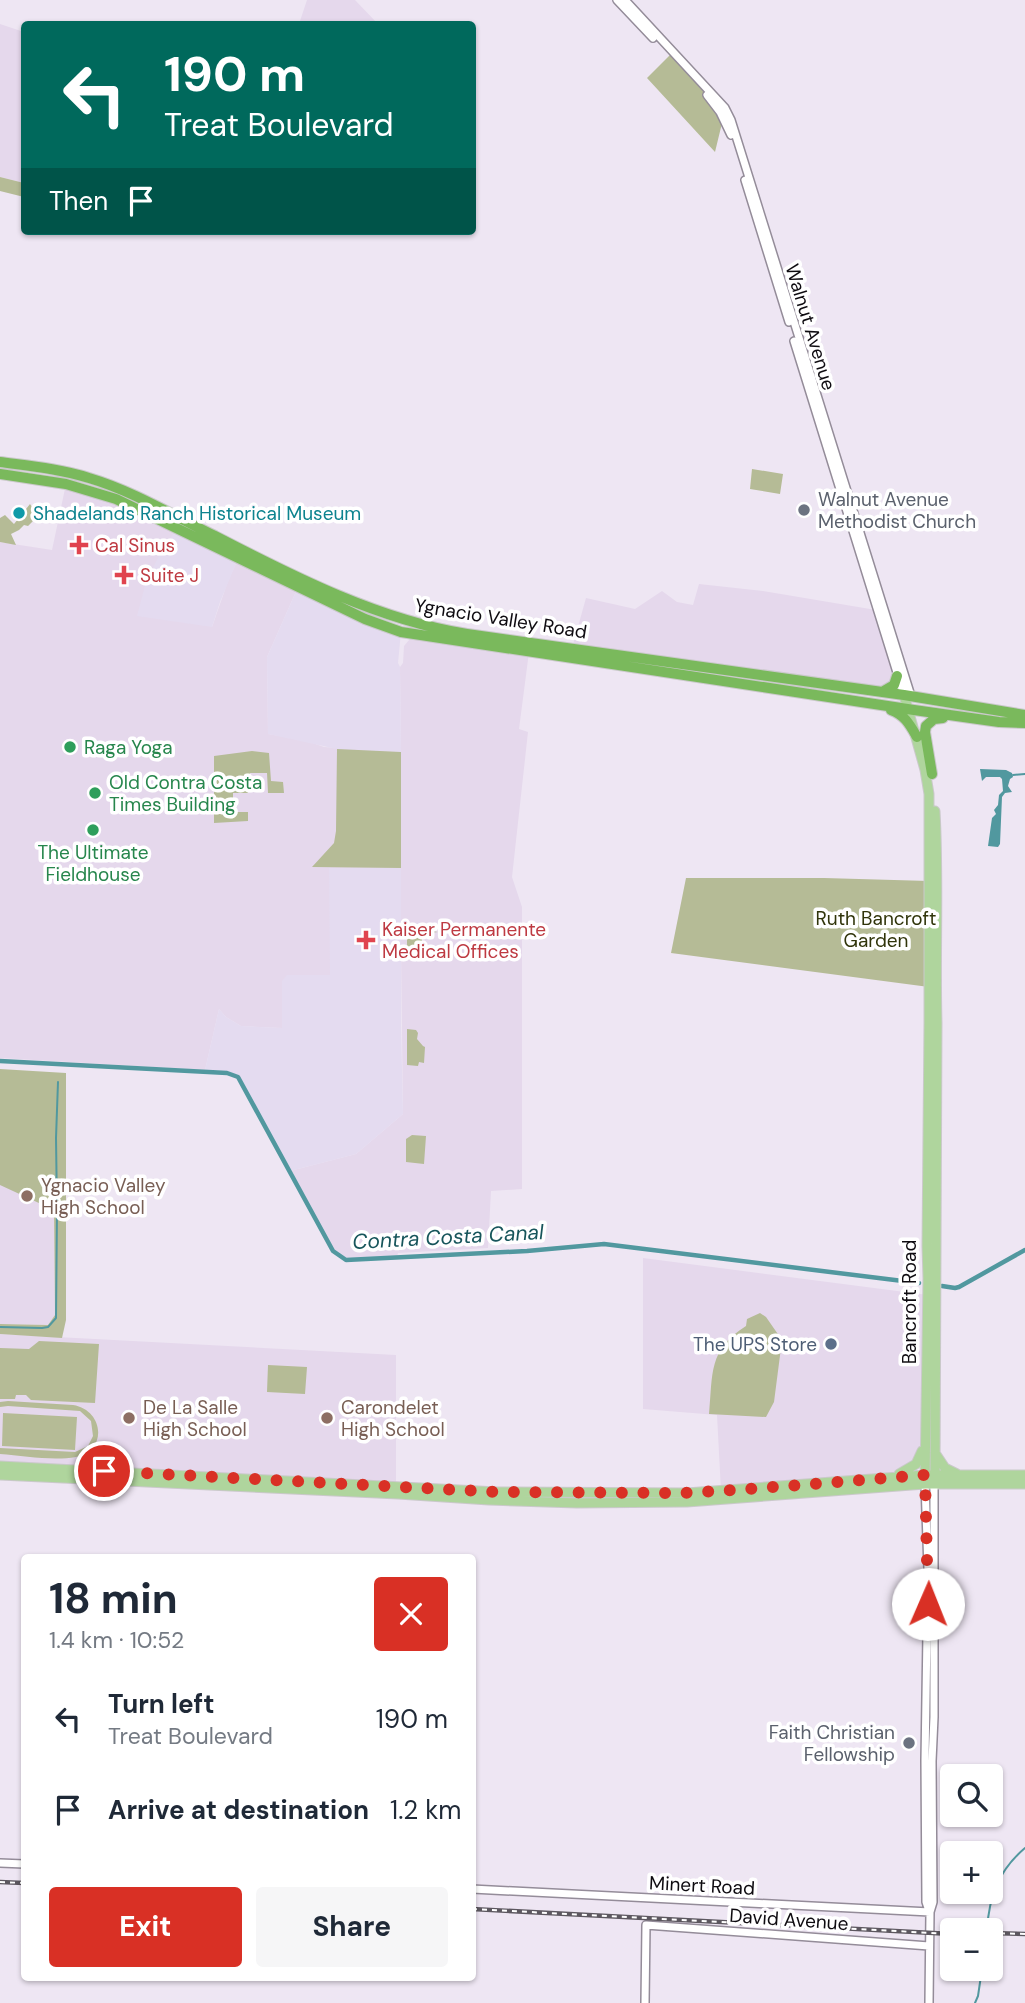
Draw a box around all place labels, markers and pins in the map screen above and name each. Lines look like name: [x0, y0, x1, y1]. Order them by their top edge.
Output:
place label: Walnut Avenue Methodist Church: [818, 487, 976, 534]
place label: Shadelands Ranch Historical Museum: [33, 501, 361, 526]
marker: Walnut Avenue Methodist Church: [796, 502, 812, 518]
marker: Shadelands Ranch Historical Museum: [11, 505, 27, 521]
place label: Cal Sinus: [95, 533, 175, 558]
marker: Cal Sinus: [69, 535, 89, 555]
place label: Suite J: [140, 563, 199, 588]
marker: Suite J: [114, 565, 134, 585]
place label: Raga Yoga: [84, 735, 173, 760]
marker: Raga Yoga: [62, 739, 78, 755]
place label: Old Contra Costa Times Building: [109, 770, 262, 817]
marker: Old Contra Costa Times Building: [87, 785, 103, 801]
marker: The Ultimate Fieldhouse: [85, 822, 101, 838]
place label: The Ultimate Fieldhouse: [37, 840, 149, 887]
place label: Kaiser Permanente Medical Offices: [382, 917, 546, 964]
marker: Kaiser Permanente Medical Offices: [356, 930, 376, 950]
place label: Ygnacio Valley High School: [41, 1173, 166, 1220]
marker: Ygnacio Valley High School: [19, 1188, 35, 1204]
place label: The UPS Store: [693, 1332, 817, 1357]
marker: The UPS Store: [823, 1336, 839, 1352]
place label: De La Salle High School: [143, 1395, 247, 1442]
place label: Carondelet High School: [341, 1395, 445, 1442]
marker: De La Salle High School: [121, 1410, 137, 1426]
marker: Carondelet High School: [319, 1410, 335, 1426]
pin: [74, 1441, 134, 1501]
place label: Faith Christian Fellowship: [769, 1720, 895, 1767]
marker: Faith Christian Fellowship: [901, 1735, 917, 1751]

